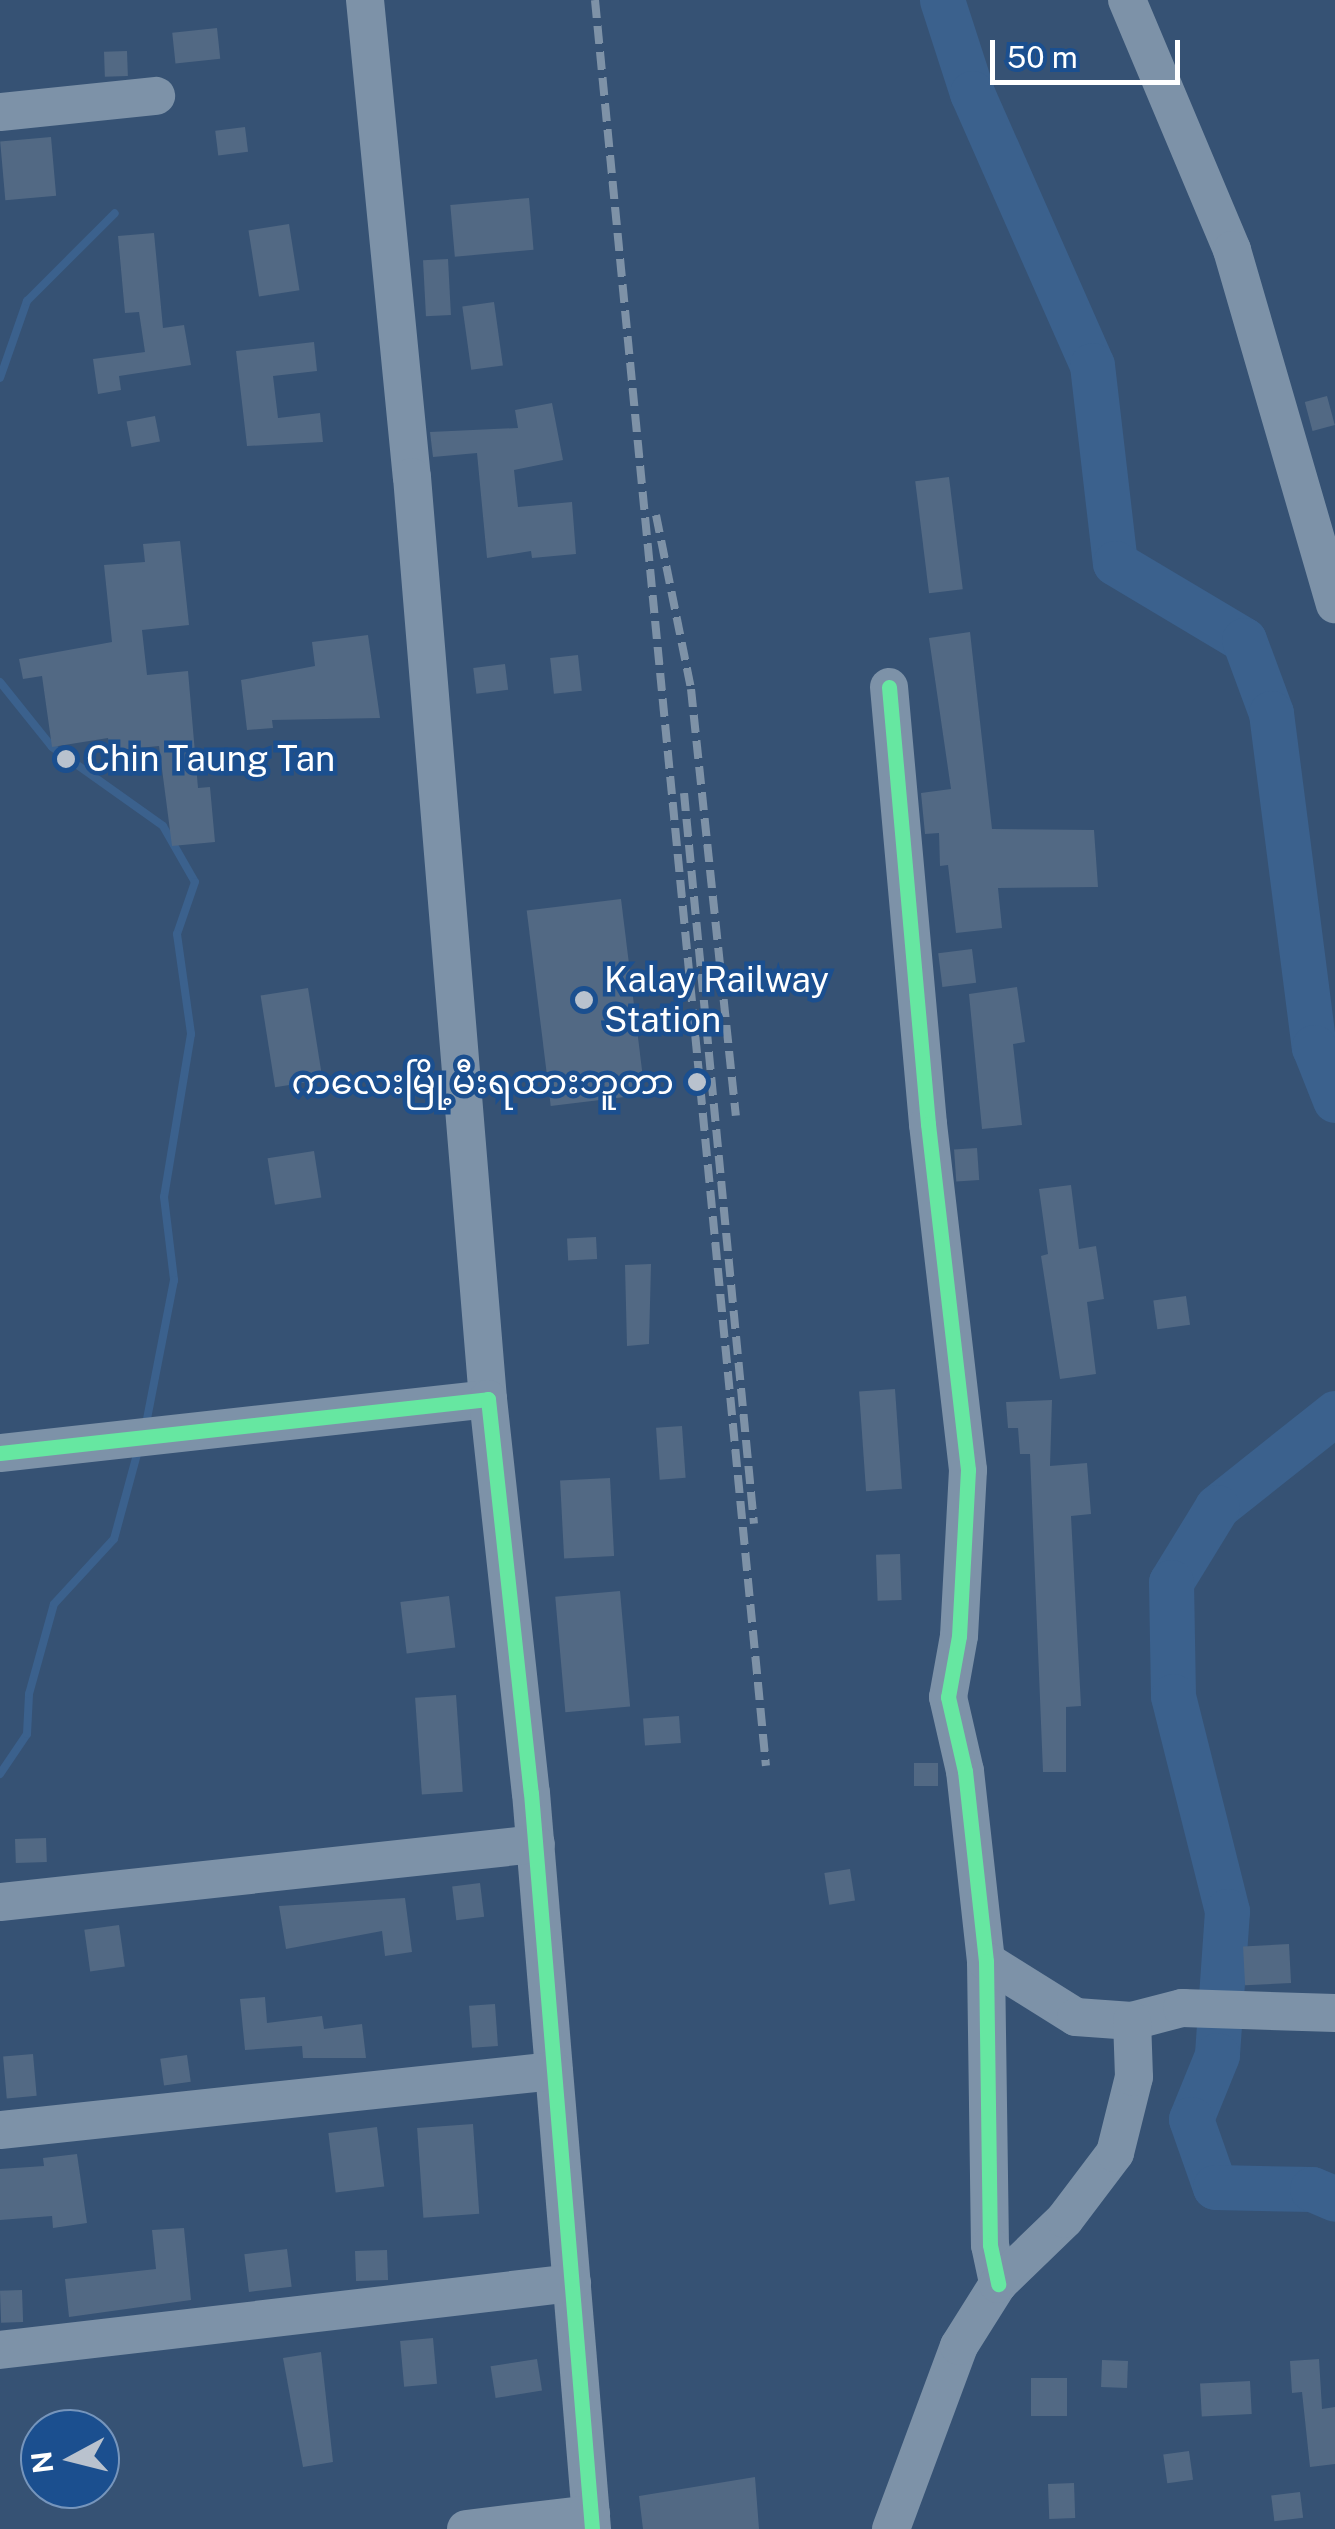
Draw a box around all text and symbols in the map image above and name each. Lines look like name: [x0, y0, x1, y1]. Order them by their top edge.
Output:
scale bar: [995, 20, 1185, 82]
text: 50 m: [1007, 39, 1078, 75]
place label: Chin Taung Tan: [86, 738, 335, 780]
marker: Chin Taung Tan: [55, 748, 77, 770]
place label: Kalay Railway Station: [604, 959, 829, 1041]
marker: Kalay Railway Station: [573, 989, 595, 1011]
place label: ကလေးမြို့မီးရထားဘူတာ: [292, 1061, 674, 1103]
marker: ကလေးမြို့မီးရထားဘူတာ: [684, 1069, 710, 1095]
north arrow: [20, 2409, 120, 2509]
text: N: [24, 2450, 59, 2475]

